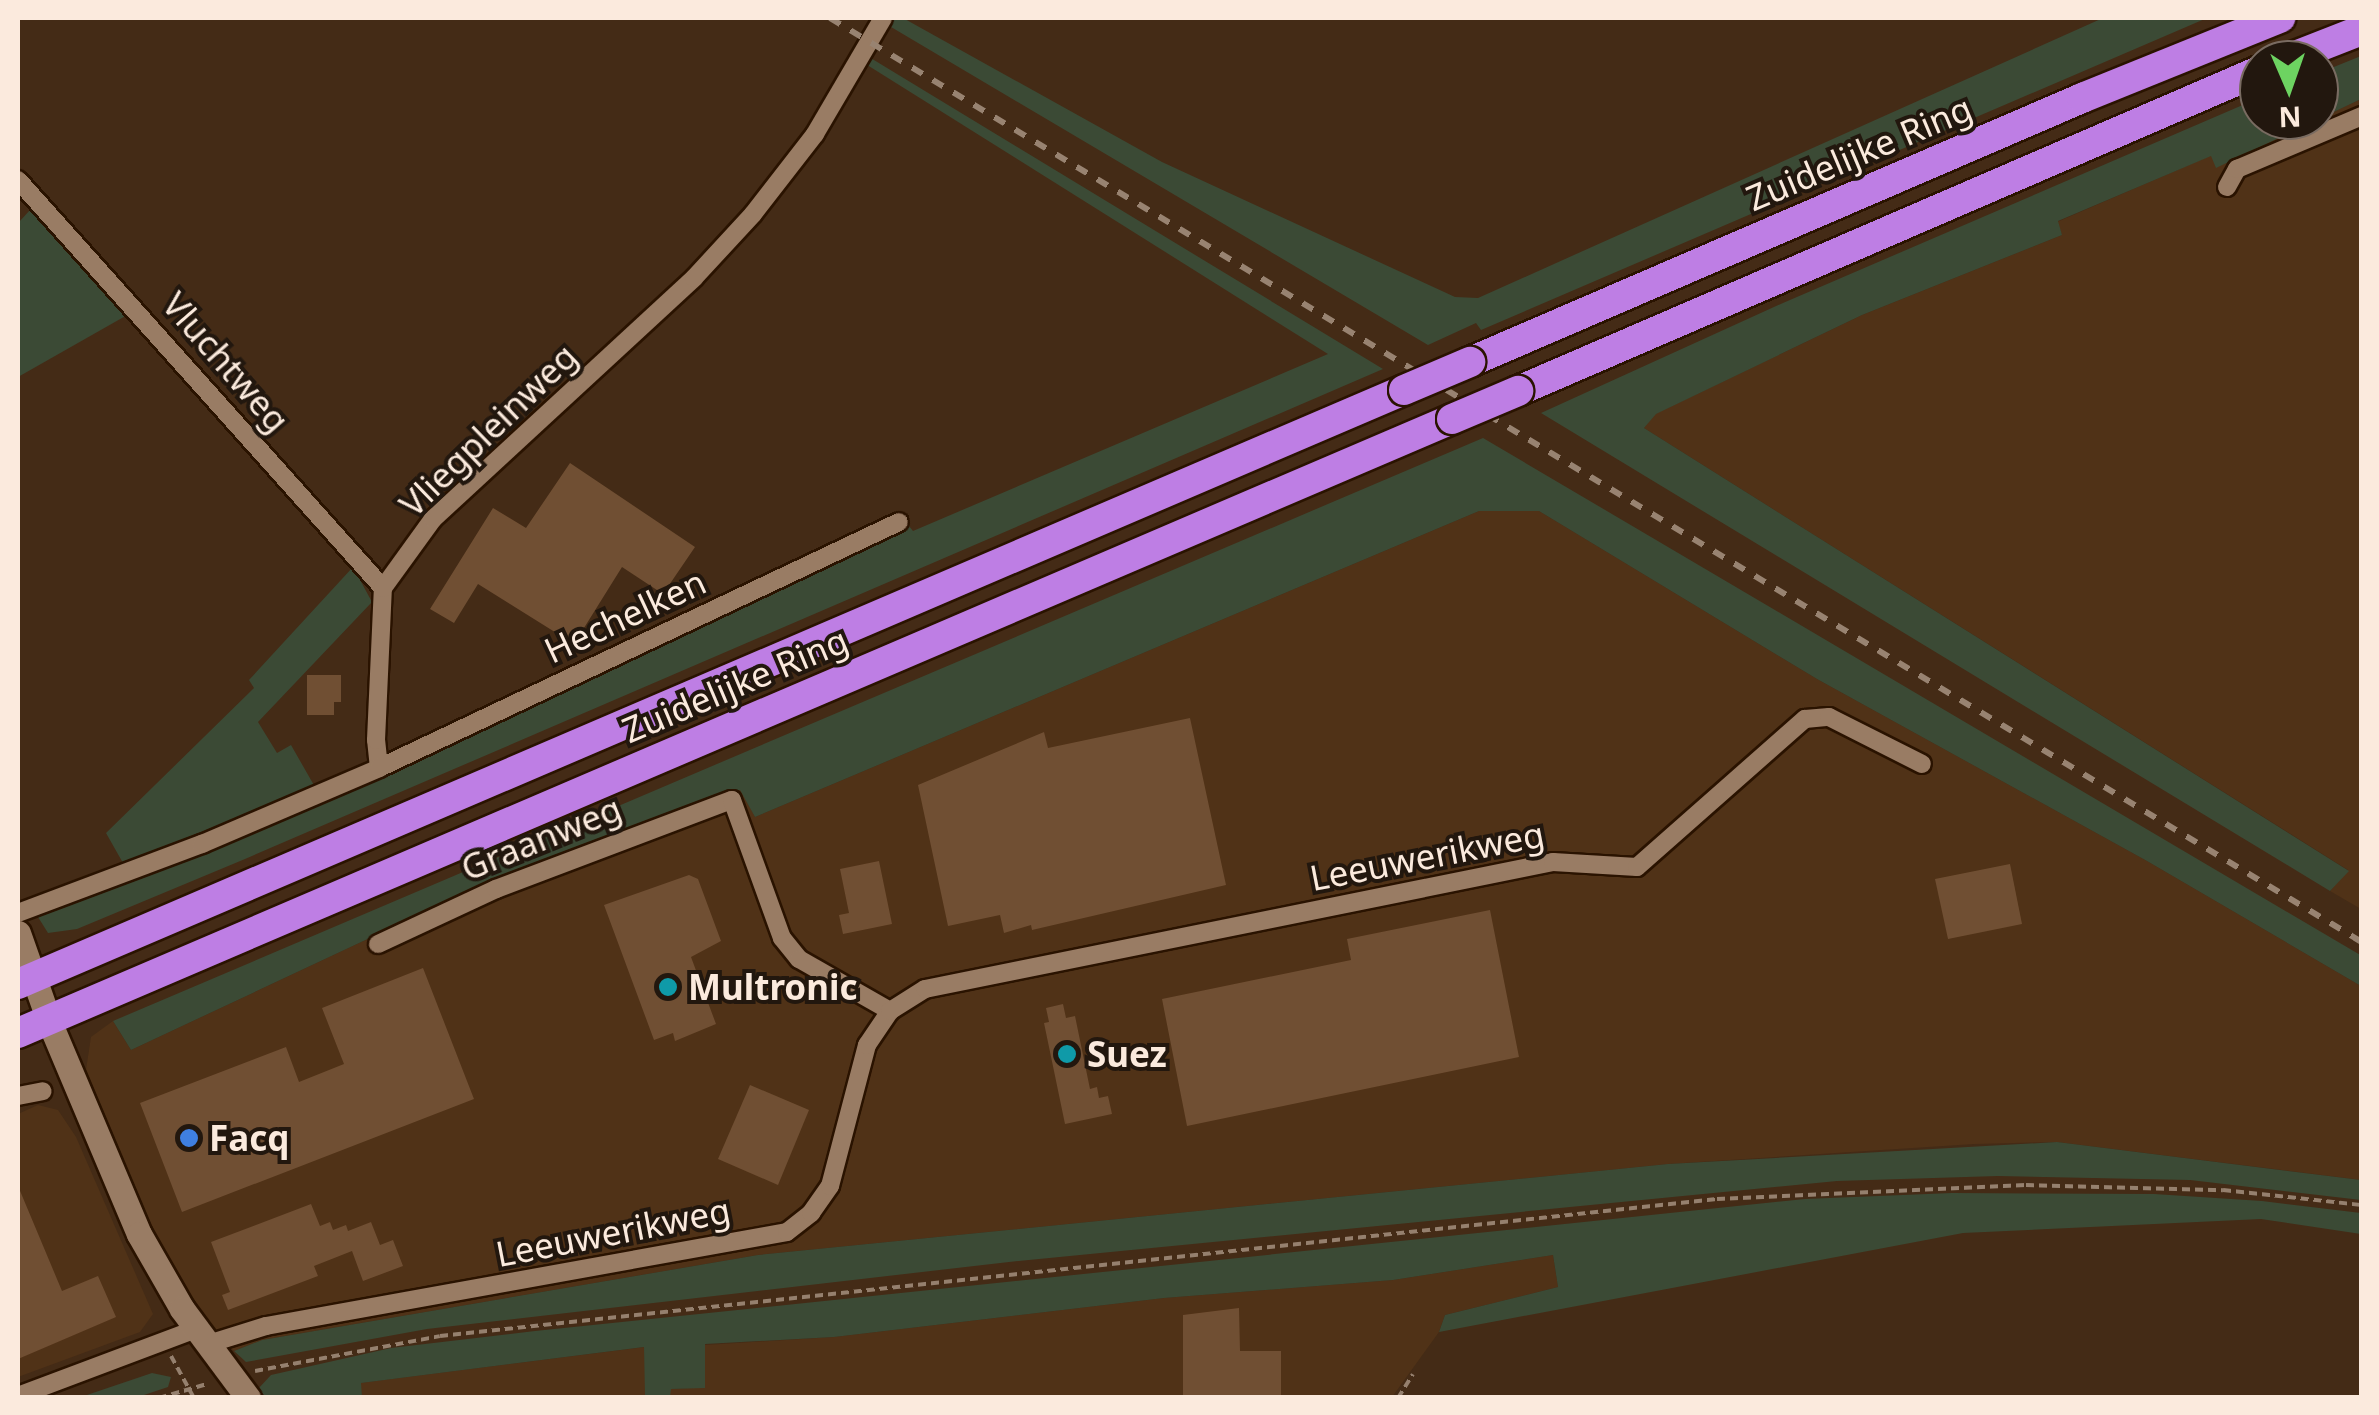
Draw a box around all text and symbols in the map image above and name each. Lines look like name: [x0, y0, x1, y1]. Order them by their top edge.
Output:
north arrow: [2239, 40, 2339, 140]
street label: Zuidelijke Ring: [1740, 87, 1978, 219]
text: N: [2278, 99, 2302, 137]
street label: Vluchtweg: [154, 284, 298, 440]
street label: Vliegpleinweg: [391, 335, 585, 525]
street label: Hechelken: [538, 560, 712, 672]
street label: Zuidelijke Ring: [616, 619, 854, 751]
street label: Graanweg: [455, 787, 627, 889]
street label: Leeuwerikweg: [1306, 813, 1548, 899]
place label: Multronic: [688, 966, 857, 1008]
marker: Multronic: [657, 976, 679, 998]
place label: Suez: [1087, 1033, 1167, 1075]
marker: Suez: [1056, 1043, 1078, 1065]
place label: Facq: [209, 1117, 289, 1159]
marker: Facq: [178, 1127, 200, 1149]
street label: Leeuwerikweg: [492, 1189, 734, 1275]

